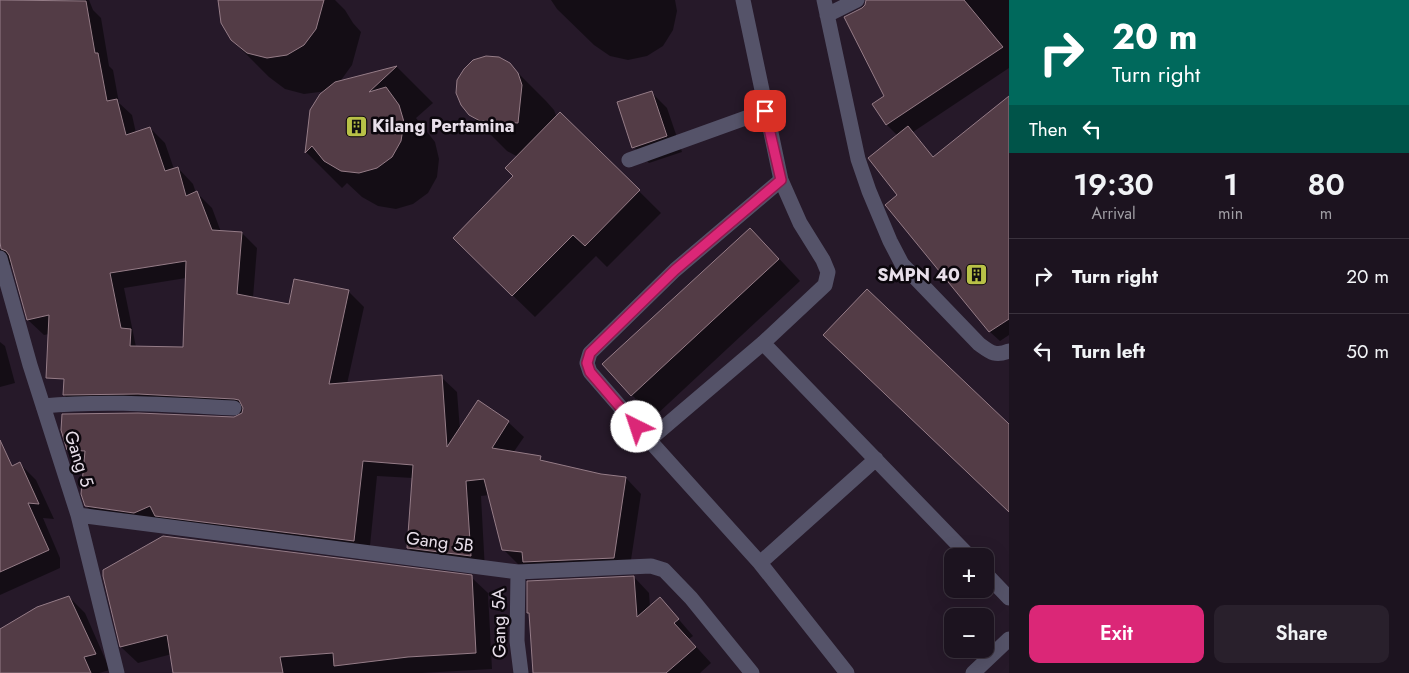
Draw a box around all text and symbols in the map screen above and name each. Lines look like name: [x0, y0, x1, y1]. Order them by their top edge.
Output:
text: 20 m: [1112, 12, 1197, 62]
icon: right: [1029, 20, 1094, 85]
text: Turn right: [1112, 58, 1200, 90]
pin: [744, 90, 786, 132]
icon: arrive: [751, 97, 779, 125]
place label: Kilang Pertamina: [372, 113, 514, 139]
building icon: Kilang Pertamina: [344, 114, 368, 138]
icon: left: [1078, 115, 1106, 143]
text: Then: [1029, 116, 1068, 143]
text: 19:30: [1073, 163, 1154, 206]
text: 1: [1223, 163, 1238, 206]
text: 80: [1307, 163, 1345, 206]
text: Arrival: [1091, 202, 1136, 225]
text: min: [1218, 202, 1243, 225]
text: m: [1320, 202, 1332, 225]
place label: SMPN 40: [877, 262, 960, 288]
icon: right: [1029, 262, 1057, 290]
building icon: SMPN 40: [964, 263, 988, 287]
text: Turn right: [1072, 263, 1158, 290]
text: 20 m: [1346, 263, 1389, 290]
icon: left: [1029, 337, 1057, 365]
text: Turn left: [1072, 338, 1145, 365]
text: 50 m: [1346, 338, 1389, 365]
position arrow: [610, 400, 662, 452]
street label: Gang 5: [58, 427, 100, 491]
street label: Gang 5B: [405, 525, 475, 559]
map controls: [944, 548, 994, 658]
button: +: [944, 548, 994, 598]
street label: Gang 5A: [485, 588, 513, 658]
button: Exit: [1029, 605, 1204, 663]
button: Share: [1214, 605, 1389, 663]
button: −: [944, 608, 994, 658]

